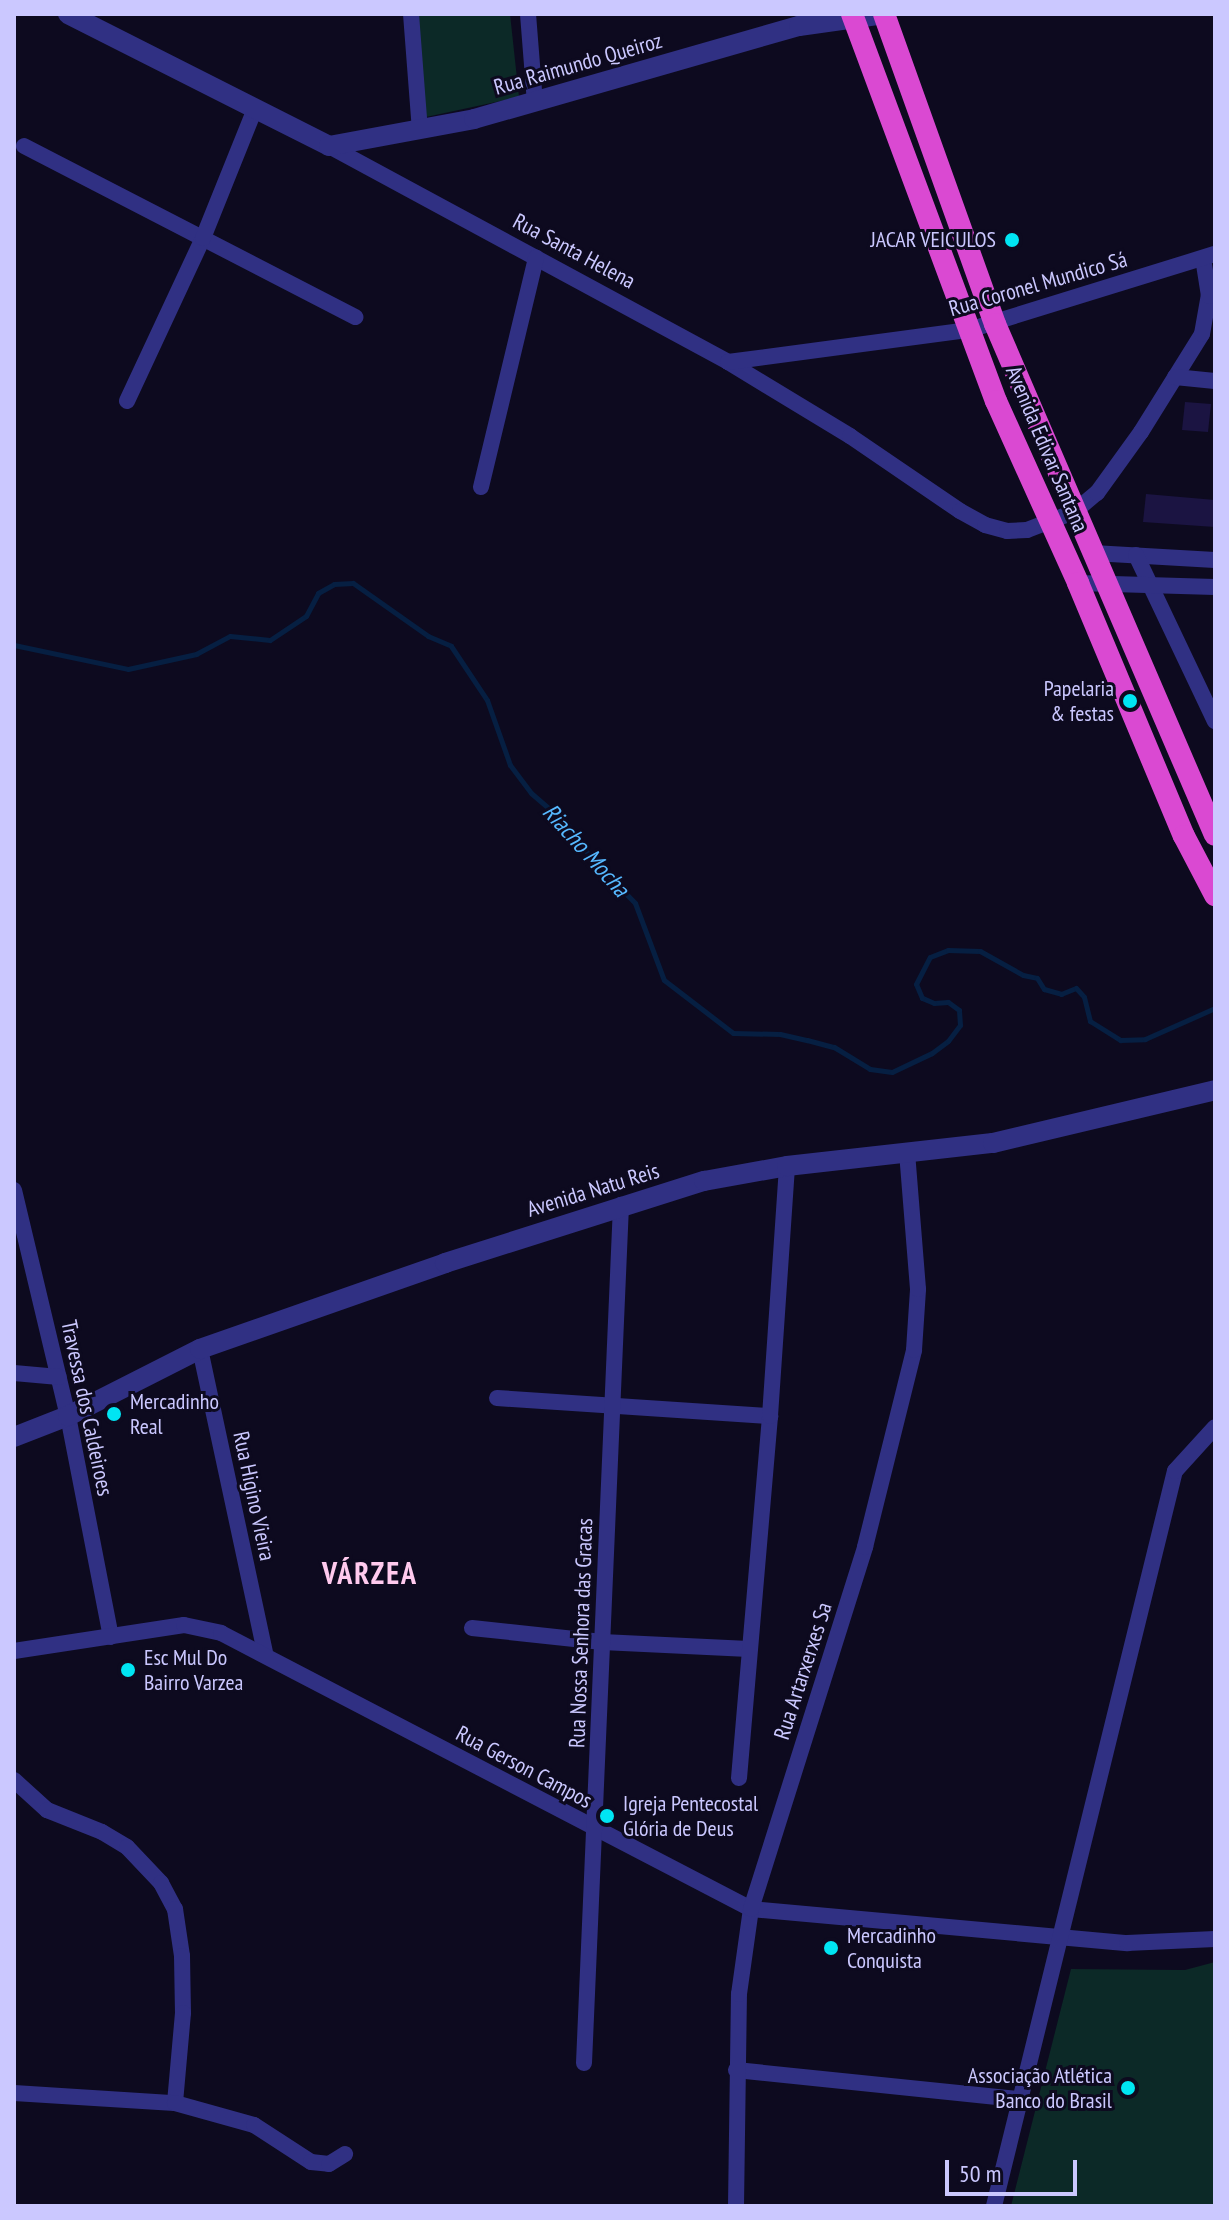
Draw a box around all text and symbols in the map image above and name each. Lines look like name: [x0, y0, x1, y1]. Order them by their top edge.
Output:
street label: Rua Raimundo Queiroz: [491, 27, 665, 101]
street label: Rua Santa Helena: [508, 208, 640, 294]
place label: JACAR VEICULOS: [870, 227, 996, 253]
marker: JACAR VEICULOS: [1003, 231, 1021, 249]
street label: Rua Coronel Mundico Sá: [946, 246, 1130, 322]
street label: Avenida Edivar Santana: [1000, 362, 1094, 536]
place label: Papelaria & festas: [1044, 675, 1114, 726]
marker: Papelaria & festas: [1121, 692, 1139, 710]
water label: Riacho Mocha: [537, 798, 635, 902]
street label: Avenida Natu Reis: [524, 1157, 662, 1223]
street label: Travessa dos Caldeiroes: [55, 1318, 119, 1498]
place label: Mercadinho Real: [130, 1388, 219, 1440]
marker: Mercadinho Real: [105, 1405, 123, 1423]
street label: Rua Higino Vieira: [227, 1429, 281, 1563]
street label: Rua Nossa Senhora das Gracas: [564, 1517, 598, 1749]
district label: VÁRZEA: [322, 1555, 418, 1591]
street label: Rua Artarxerxes Sa: [768, 1599, 838, 1743]
place label: Esc Mul Do Bairro Varzea: [144, 1644, 244, 1696]
marker: Esc Mul Do Bairro Varzea: [119, 1661, 137, 1679]
street label: Rua Gerson Campos: [451, 1720, 597, 1814]
place label: Igreja Pentecostal Glória de Deus: [623, 1790, 758, 1842]
marker: Igreja Pentecostal Glória de Deus: [598, 1807, 616, 1825]
place label: Mercadinho Conquista: [847, 1922, 936, 1974]
marker: Mercadinho Conquista: [822, 1939, 840, 1957]
place label: Associação Atlética Banco do Brasil: [967, 2062, 1112, 2114]
marker: Associação Atlética Banco do Brasil: [1119, 2079, 1137, 2097]
scale bar: [949, 2144, 1081, 2194]
text: 50 m: [959, 2158, 1001, 2189]

